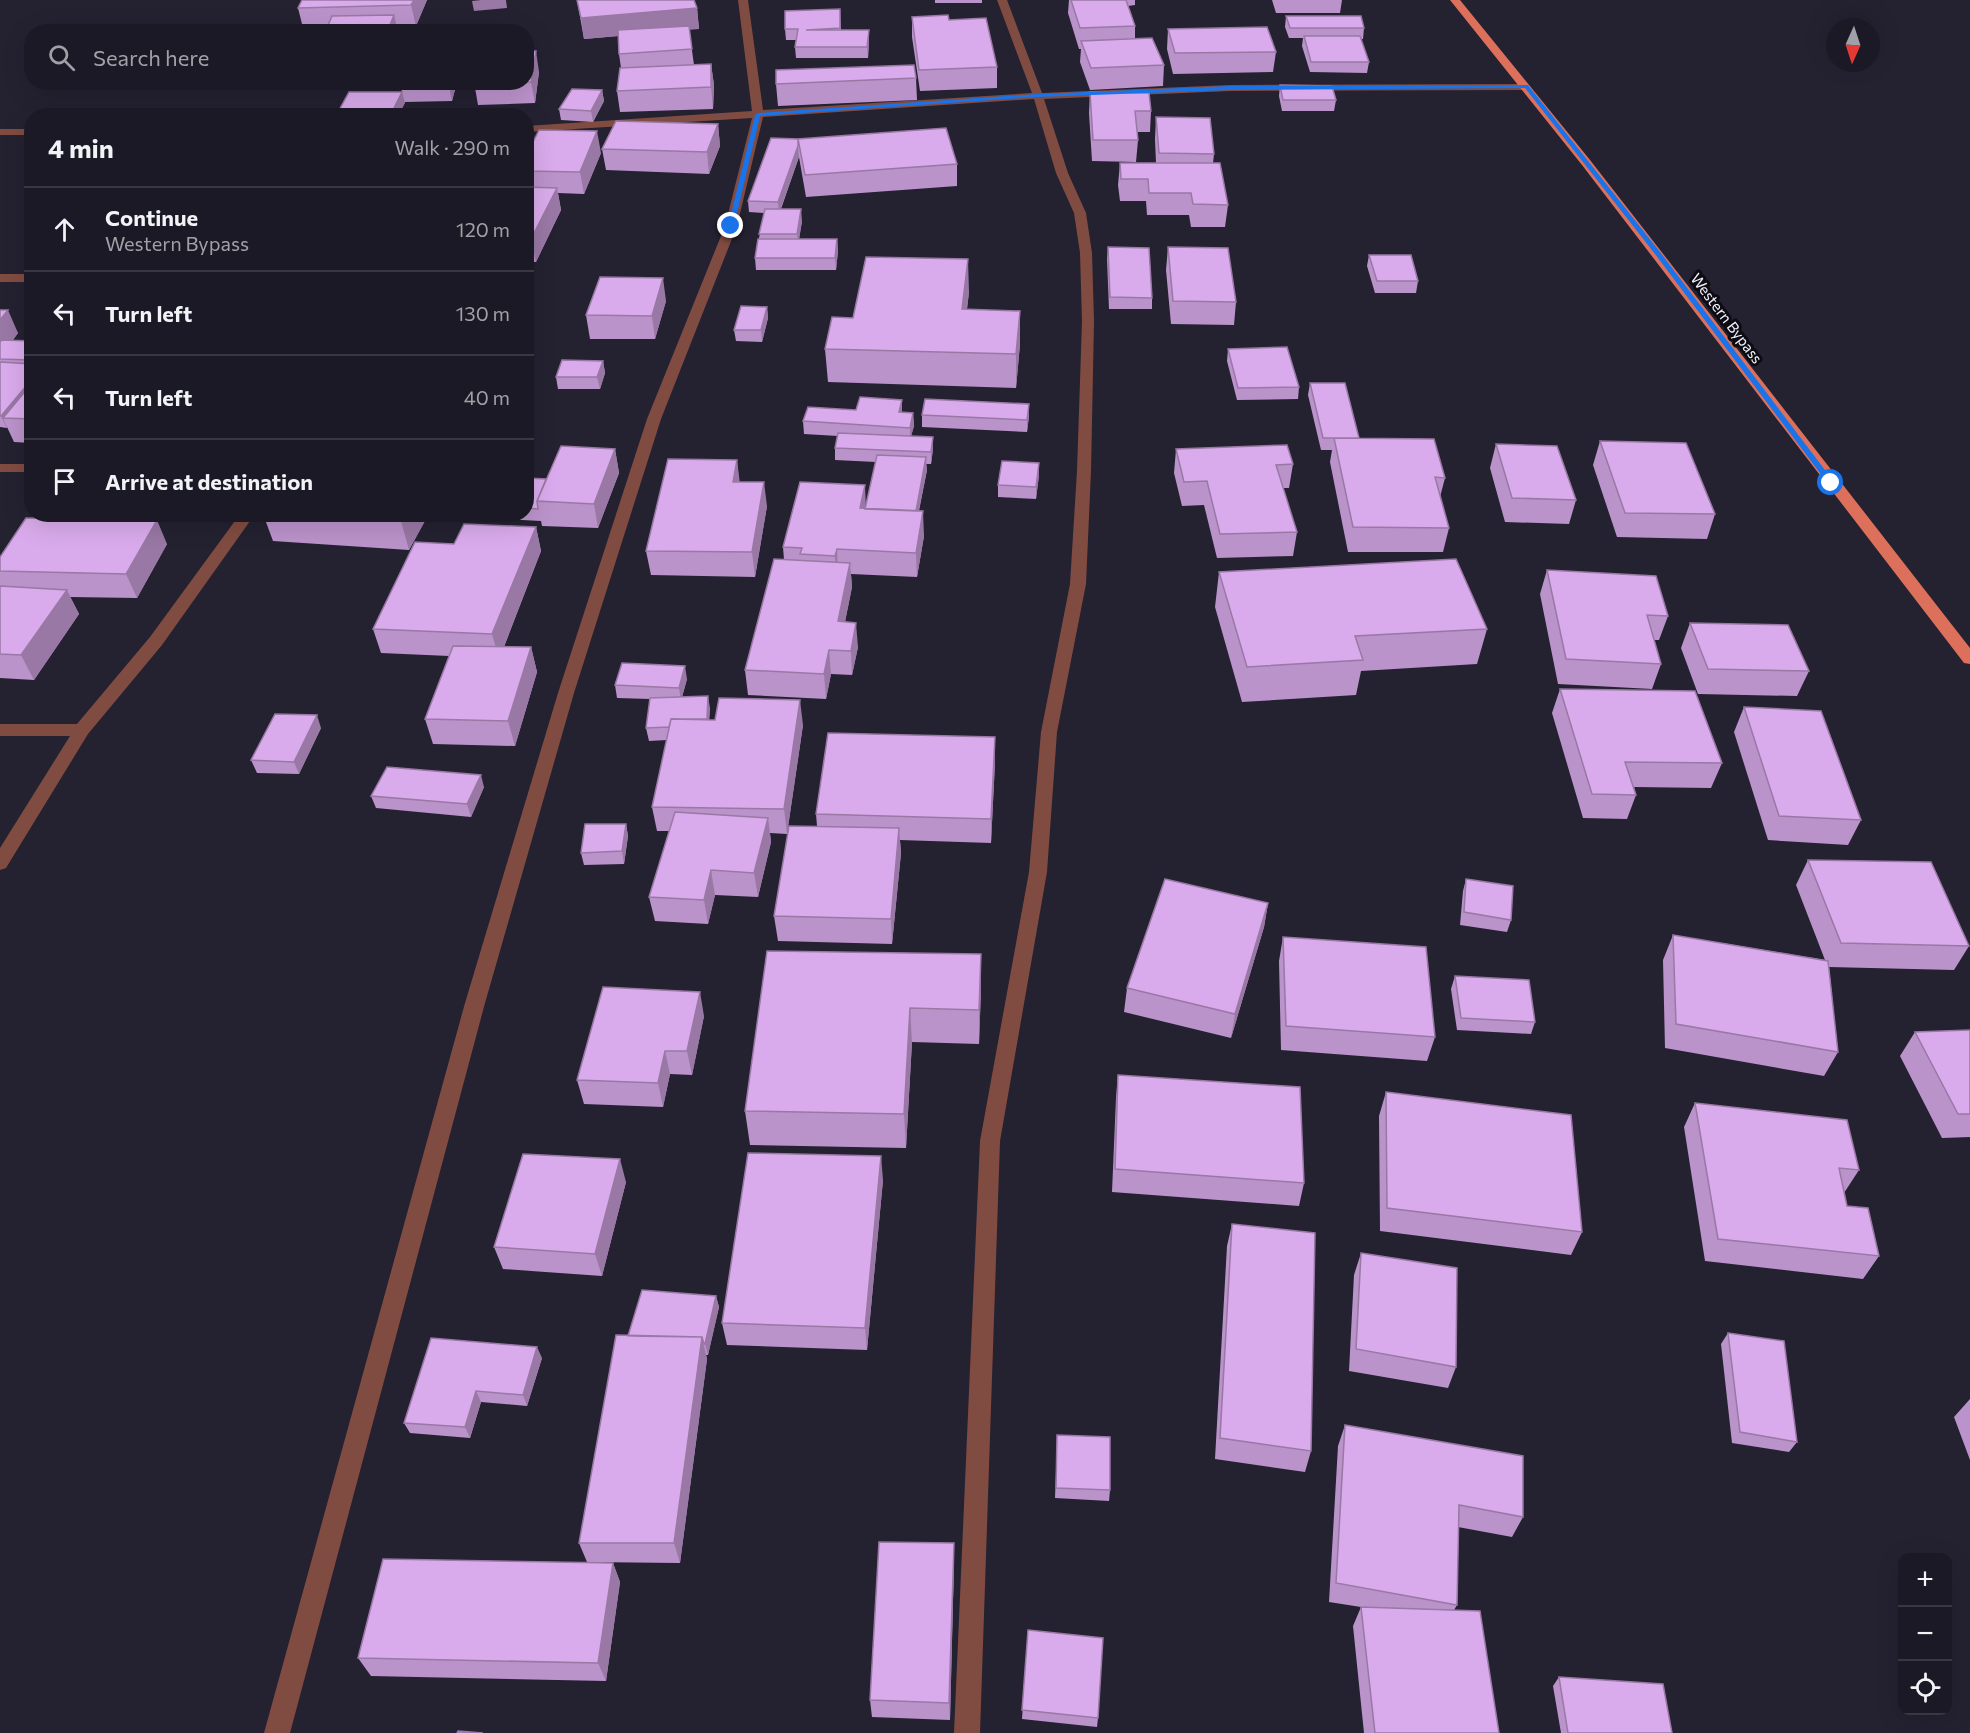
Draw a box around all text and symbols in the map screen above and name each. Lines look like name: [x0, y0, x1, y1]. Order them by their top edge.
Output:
north arrow: [1826, 18, 1880, 72]
search box: [24, 24, 534, 90]
icon: search: [45, 41, 78, 74]
text: Search here: [93, 44, 209, 71]
text: 4 min: [48, 132, 114, 163]
text: Walk · 290 m: [394, 135, 510, 159]
text: Continue: [105, 204, 198, 231]
route end: [717, 212, 743, 238]
icon: ahead: [48, 213, 81, 246]
text: 120 m: [456, 217, 510, 241]
text: Western Bypass: [105, 231, 249, 255]
street label: Western Bypass: [1687, 269, 1767, 367]
icon: left: [48, 297, 81, 330]
text: Turn left: [105, 300, 192, 327]
text: 130 m: [456, 301, 510, 325]
icon: left: [48, 381, 81, 414]
text: Turn left: [105, 384, 192, 411]
text: 40 m: [464, 385, 510, 409]
icon: arrive: [48, 465, 81, 498]
text: Arrive at destination: [105, 468, 313, 495]
route start: [1817, 469, 1843, 495]
map controls: [1898, 1553, 1952, 1715]
button: +: [1898, 1553, 1952, 1607]
button: −: [1898, 1607, 1952, 1661]
button: locate: [1898, 1661, 1952, 1715]

